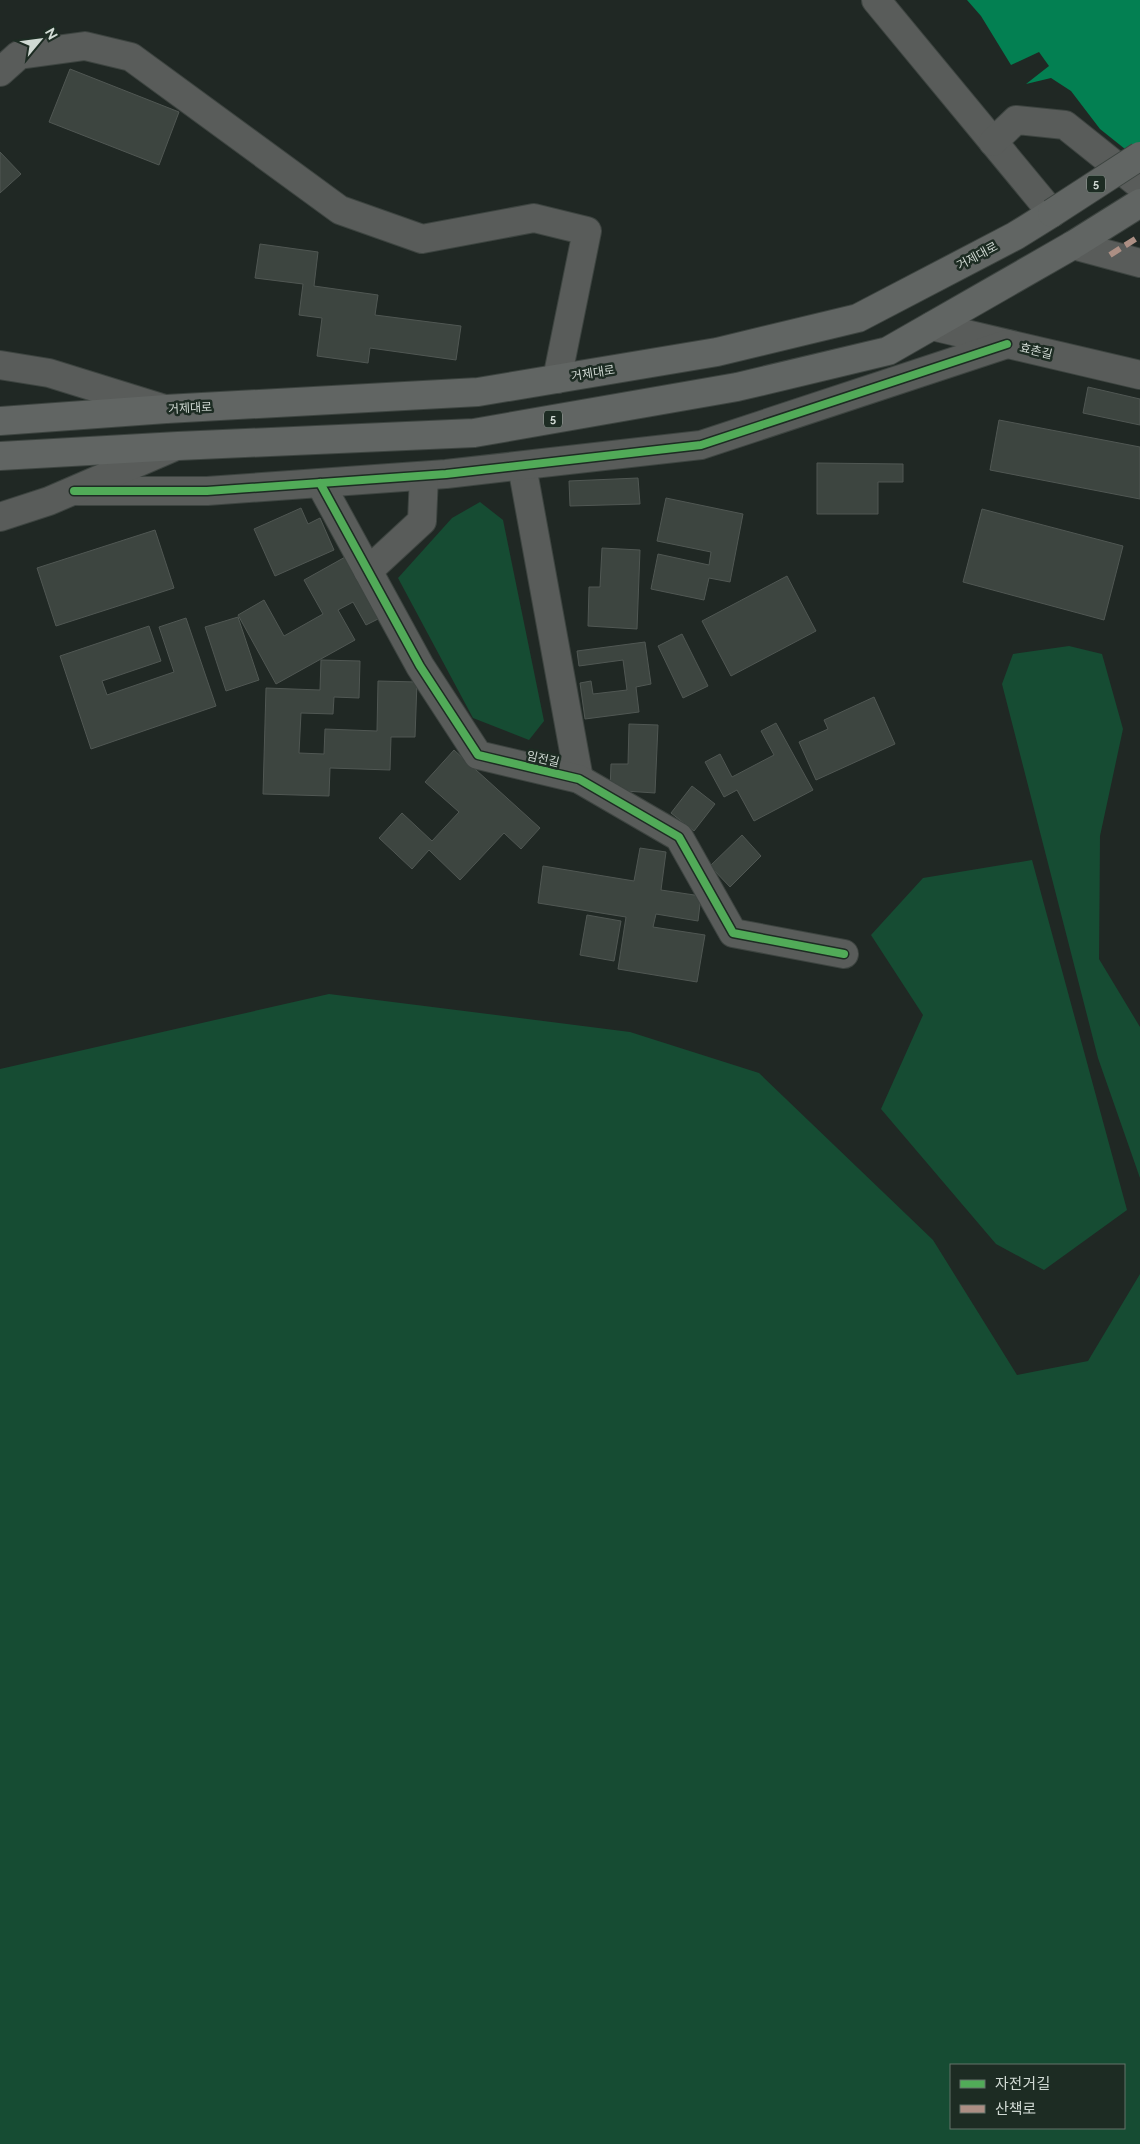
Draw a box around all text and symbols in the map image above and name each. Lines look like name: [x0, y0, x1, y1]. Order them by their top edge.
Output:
north arrow: [15, 15, 65, 65]
text: N: [42, 25, 61, 42]
road number: 5: [1087, 175, 1105, 192]
street label: 거제대로: [954, 239, 1000, 273]
street label: 효촌길: [1018, 340, 1054, 362]
street label: 거제대로: [570, 363, 616, 383]
street label: 거제대로: [168, 400, 212, 416]
road number: 5: [544, 410, 562, 428]
street label: 임전길: [525, 748, 561, 770]
legend: [950, 2064, 1125, 2129]
text: 자전거길: [995, 2075, 1050, 2093]
text: 산책로: [995, 2100, 1036, 2118]

